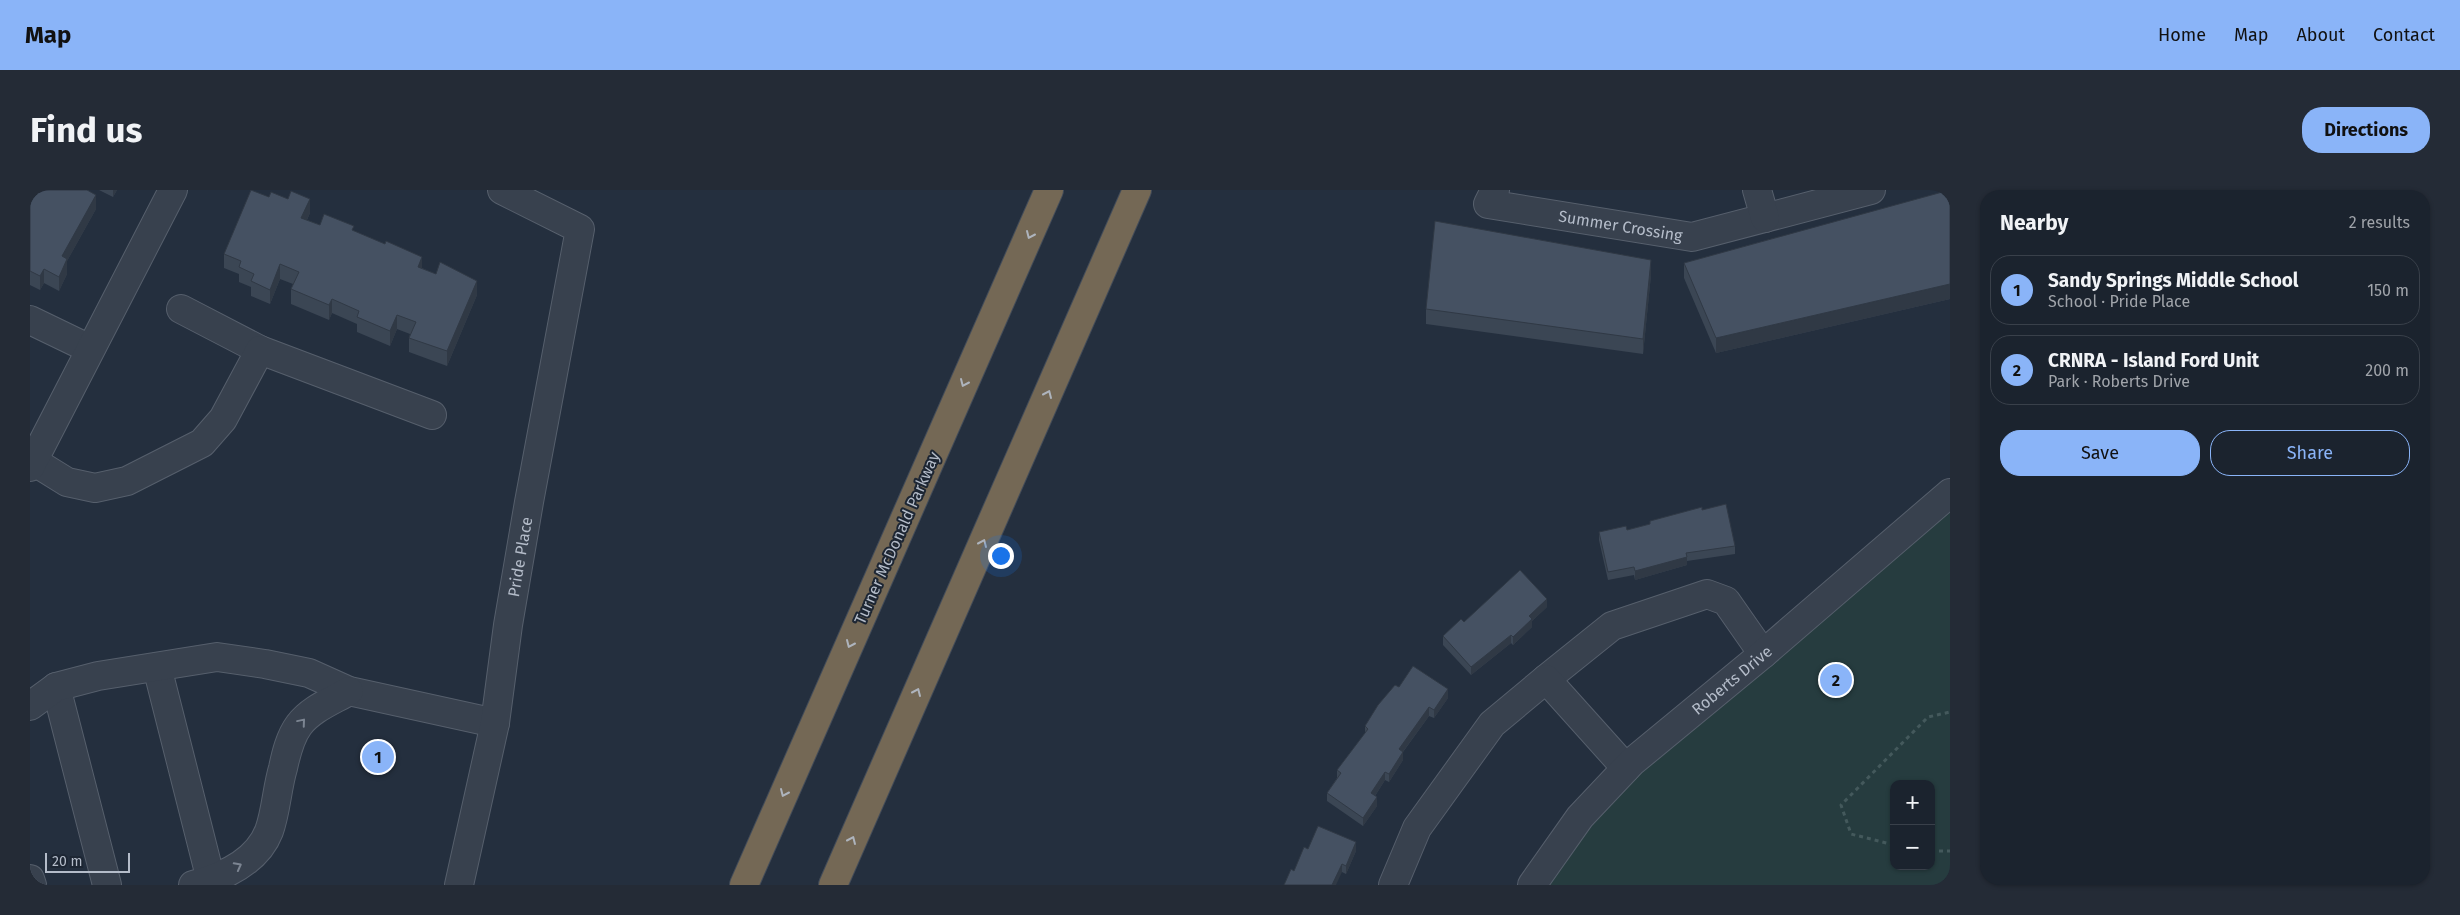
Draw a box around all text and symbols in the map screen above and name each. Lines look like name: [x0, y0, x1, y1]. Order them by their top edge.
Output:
text: Map: [25, 21, 71, 49]
text: Home: [2158, 24, 2206, 46]
text: Map: [2234, 24, 2268, 46]
text: About: [2296, 24, 2345, 46]
text: Contact: [2373, 24, 2435, 46]
button: Directions: [2302, 107, 2430, 153]
text: Find us: [30, 109, 142, 151]
street label: Summer Crossing: [1557, 206, 1685, 245]
text: Nearby: [2000, 210, 2068, 236]
text: 2 results: [2349, 213, 2410, 232]
one-way arrow: [1025, 230, 1036, 239]
text: Sandy Springs Middle School: [2048, 269, 2299, 292]
text: 1: [2013, 281, 2021, 300]
text: 150 m: [2367, 281, 2409, 300]
text: School · Pride Place: [2048, 292, 2190, 311]
text: CRNRA - Island Ford Unit: [2048, 349, 2259, 372]
text: 2: [2013, 361, 2021, 380]
text: 200 m: [2365, 361, 2409, 380]
text: Park · Roberts Drive: [2048, 372, 2190, 391]
one-way arrow: [960, 378, 971, 387]
one-way arrow: [1041, 390, 1052, 399]
button: Save: [2000, 430, 2200, 476]
button: Share: [2210, 430, 2410, 476]
street label: Turner McDonald Parkway: [850, 449, 944, 627]
street label: Pride Place: [503, 515, 536, 598]
one-way arrow: [976, 539, 987, 548]
your location: [988, 543, 1014, 569]
one-way arrow: [845, 639, 856, 648]
street label: Roberts Drive: [1688, 641, 1776, 718]
pin: 2: [1820, 661, 1852, 699]
one-way arrow: [912, 688, 922, 696]
one-way arrow: [297, 719, 306, 728]
pin: 1: [362, 738, 394, 776]
map controls: [1890, 780, 1935, 870]
button: +: [1890, 780, 1935, 825]
one-way arrow: [780, 788, 791, 797]
button: −: [1890, 825, 1935, 870]
one-way arrow: [846, 836, 857, 845]
scale bar: [45, 850, 130, 873]
text: 20 m: [52, 853, 82, 870]
one-way arrow: [233, 862, 242, 872]

